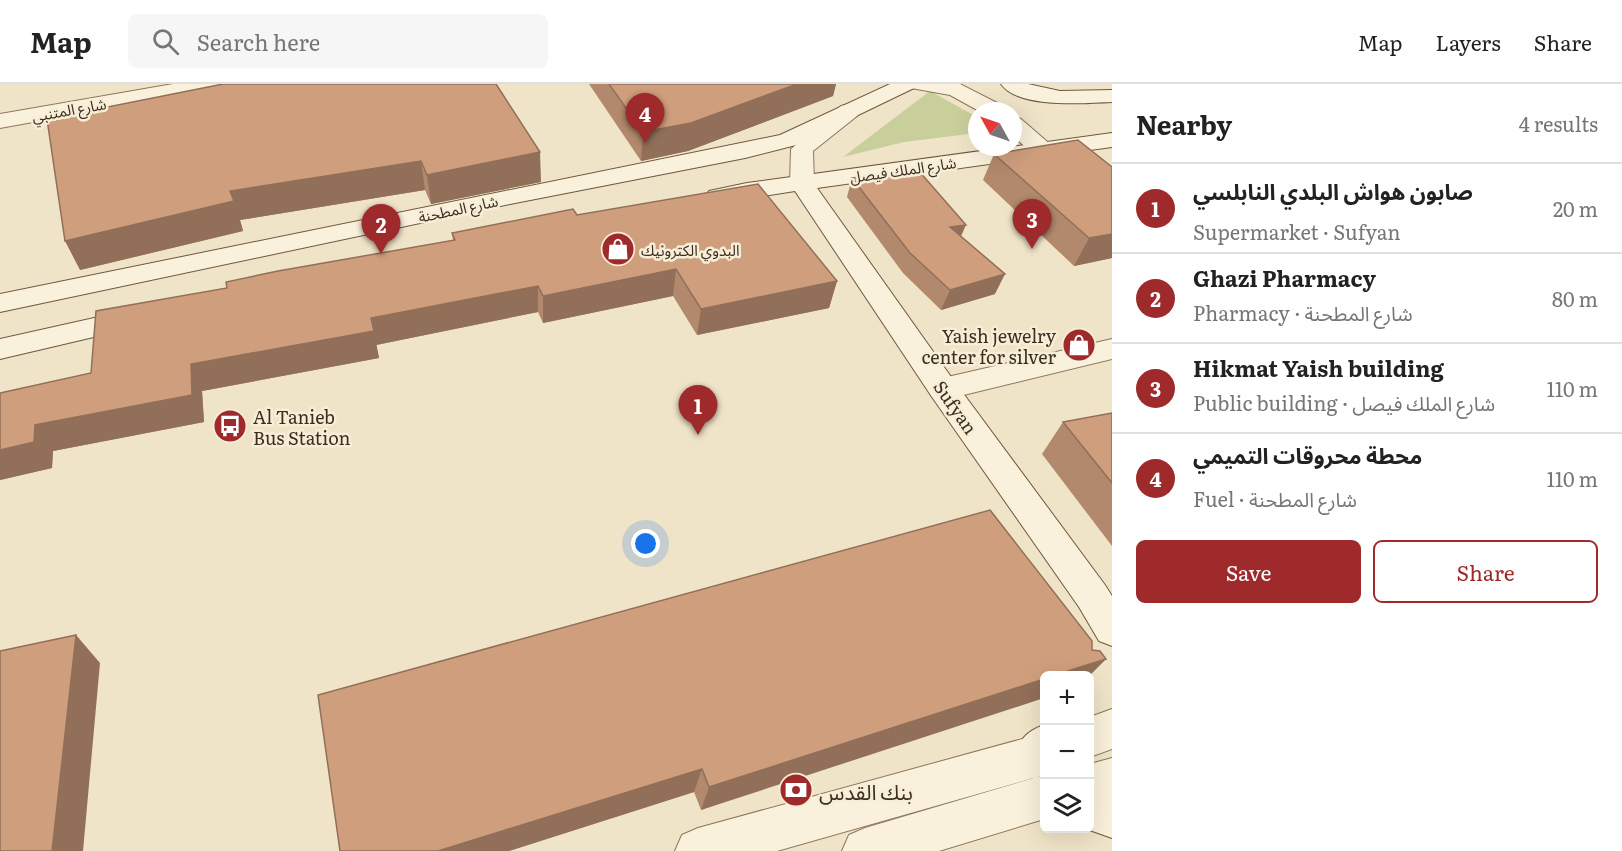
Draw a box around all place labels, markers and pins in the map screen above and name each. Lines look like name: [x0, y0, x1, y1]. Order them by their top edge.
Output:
pin: 4: [626, 94, 664, 143]
pin: 3: [1012, 200, 1052, 249]
pin: 2: [362, 204, 400, 254]
shop icon: البدوي الكترونيك: [600, 231, 636, 267]
place label: البدوي الكترونيك: [641, 238, 740, 262]
place label: Yaish jewelry center for silver: [921, 322, 1057, 370]
shop icon: Yaish jewelry center for silver: [1061, 327, 1097, 363]
pin: 1: [678, 386, 718, 435]
place label: Al Tanieb Bus Station: [253, 403, 350, 451]
bus stop icon: Al Tanieb Bus Station: [212, 408, 248, 444]
bank icon: بنك القدس: [778, 772, 814, 808]
place label: بنك القدس: [819, 775, 913, 806]

